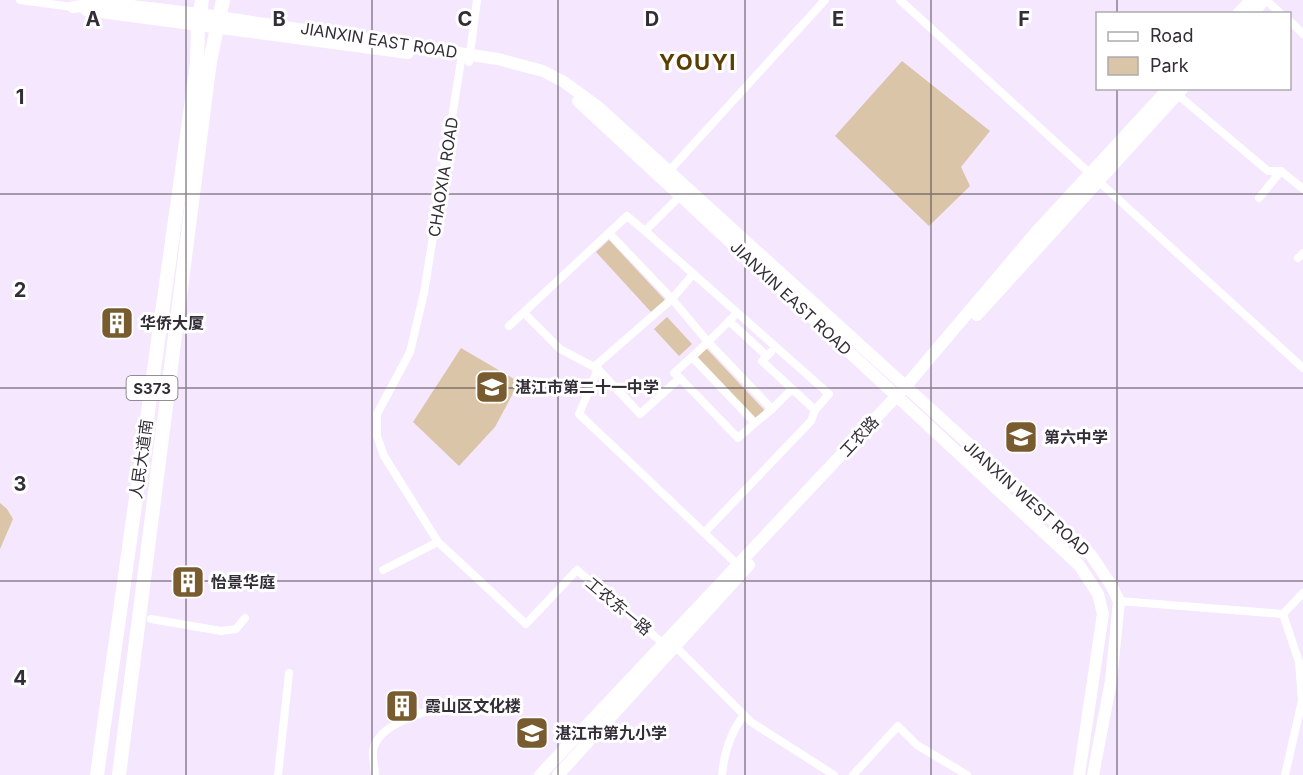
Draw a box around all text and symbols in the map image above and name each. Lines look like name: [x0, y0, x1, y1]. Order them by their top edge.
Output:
text: A: [86, 7, 101, 31]
text: B: [272, 7, 286, 31]
text: C: [458, 7, 472, 31]
text: D: [645, 7, 659, 31]
text: E: [832, 7, 844, 31]
text: F: [1018, 7, 1030, 31]
legend: [1096, 12, 1291, 90]
street label: JIANXIN EAST ROAD: [299, 18, 459, 62]
text: Road: [1150, 25, 1193, 46]
district label: YOUYI: [659, 49, 737, 75]
text: Park: [1150, 55, 1189, 76]
text: 1: [16, 85, 24, 109]
street label: CHAOXIA ROAD: [424, 116, 462, 238]
street label: JIANXIN EAST ROAD: [726, 237, 856, 359]
text: 2: [14, 278, 26, 302]
building icon: 华侨大厦: [99, 305, 135, 341]
place label: 华侨大厦: [140, 313, 204, 333]
school or university icon: 湛江市第二十一中学: [474, 369, 510, 405]
road number: S373: [126, 376, 178, 400]
place label: 湛江市第二十一中学: [515, 377, 659, 397]
street label: 工农路: [835, 412, 883, 460]
street label: 人民大道南: [126, 418, 156, 500]
school or university icon: 第六中学: [1003, 419, 1039, 455]
place label: 第六中学: [1044, 427, 1108, 447]
street label: JIANXIN WEST ROAD: [960, 436, 1094, 560]
text: 3: [14, 472, 26, 496]
building icon: 怡景华庭: [170, 564, 206, 600]
place label: 怡景华庭: [211, 572, 275, 592]
street label: 工农东一路: [582, 573, 656, 639]
text: 4: [13, 666, 27, 690]
building icon: 霞山区文化楼: [384, 688, 420, 724]
place label: 霞山区文化楼: [425, 696, 521, 716]
school or university icon: 湛江市第九小学: [514, 715, 550, 751]
place label: 湛江市第九小学: [555, 723, 667, 743]

